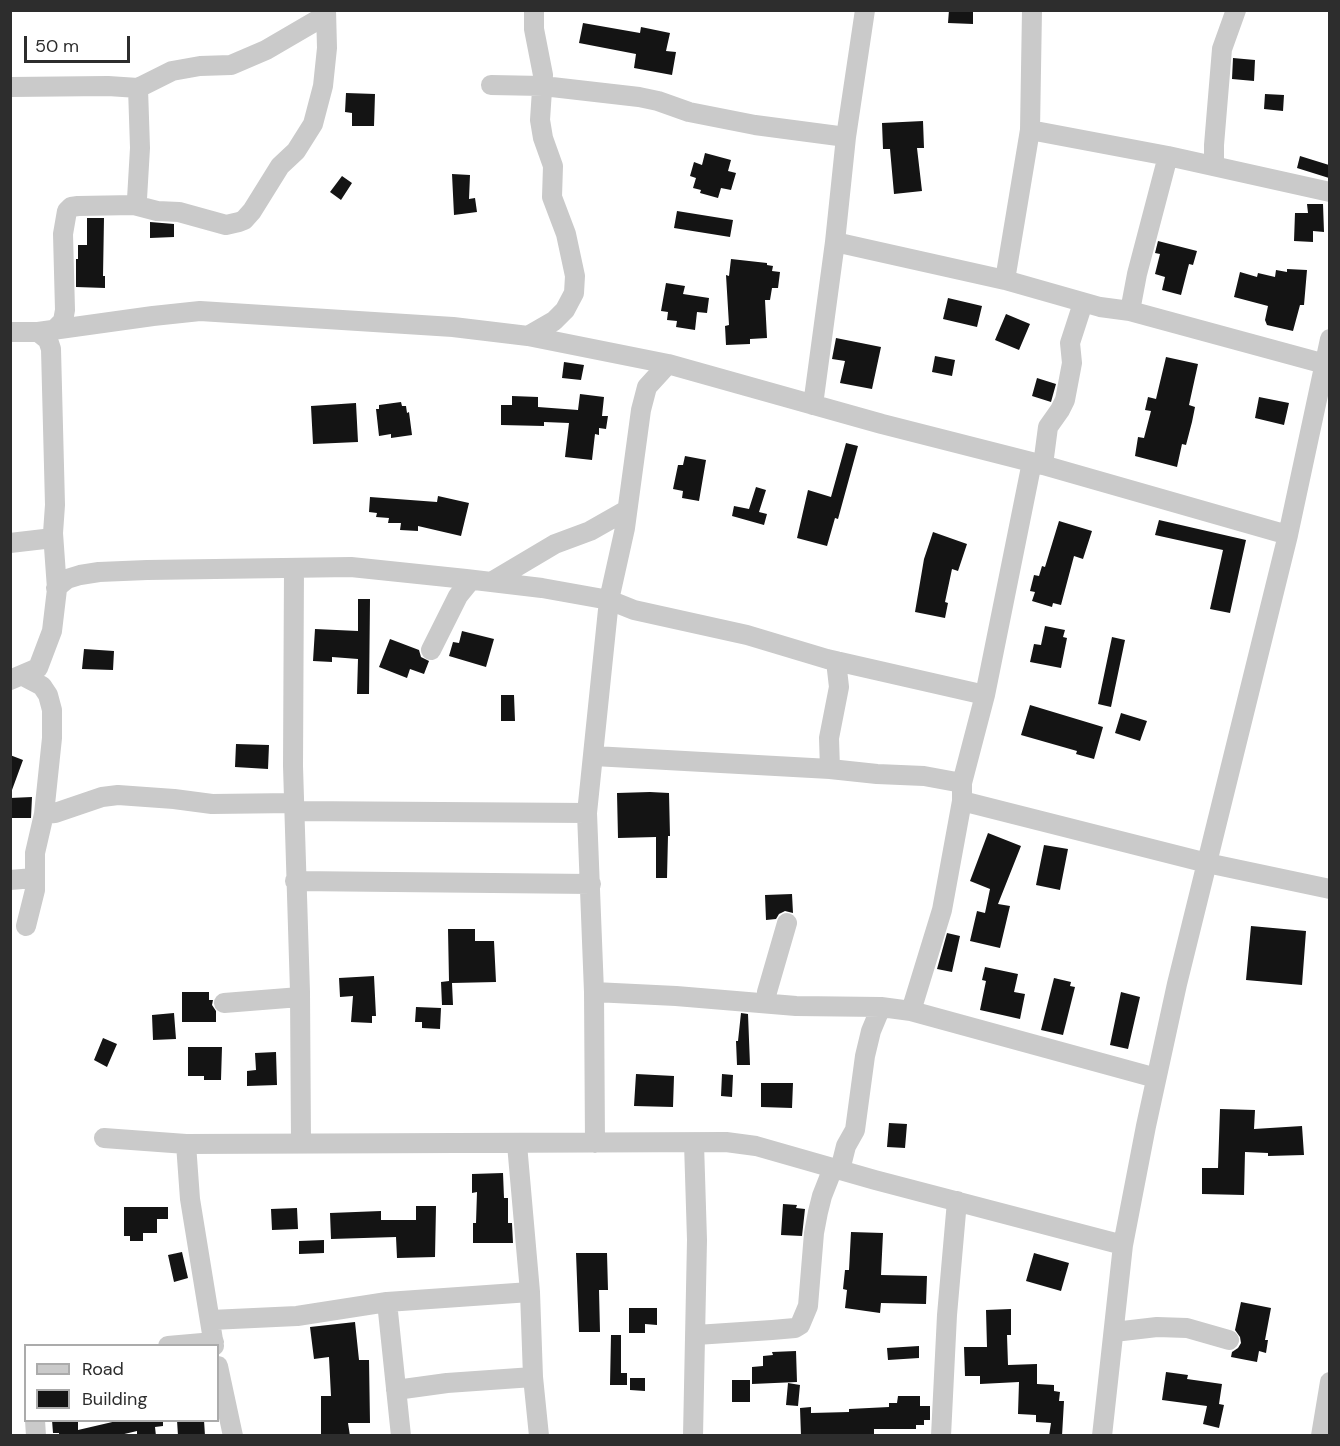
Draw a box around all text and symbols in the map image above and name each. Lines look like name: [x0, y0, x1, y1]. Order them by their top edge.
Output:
scale bar: [27, 24, 134, 62]
text: 50 m: [35, 34, 79, 58]
legend: [24, 1344, 219, 1422]
text: Road: [82, 1357, 124, 1381]
text: Building: [82, 1387, 147, 1411]

